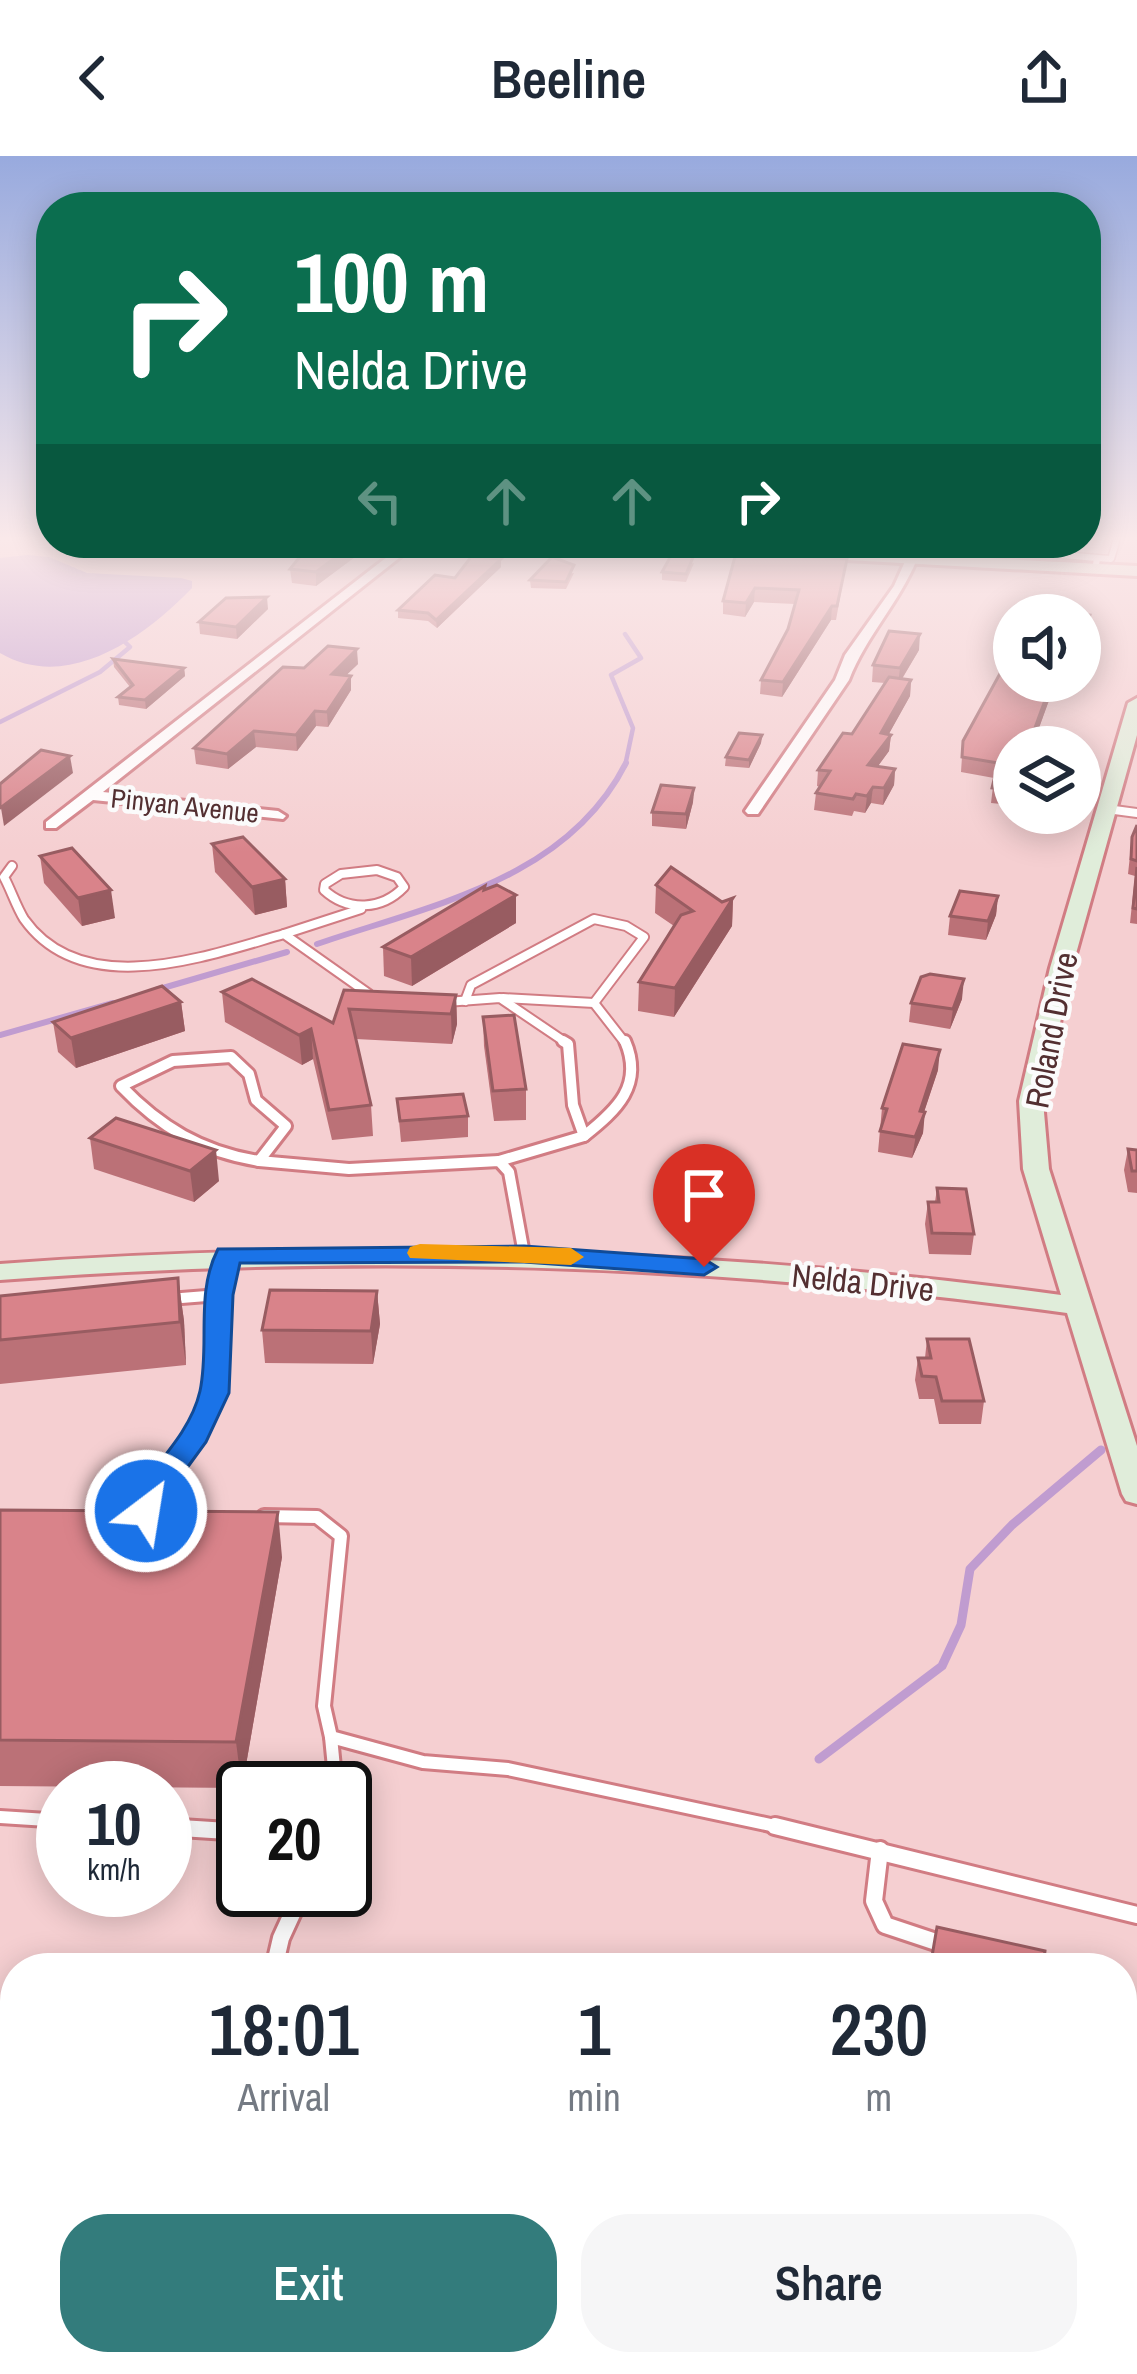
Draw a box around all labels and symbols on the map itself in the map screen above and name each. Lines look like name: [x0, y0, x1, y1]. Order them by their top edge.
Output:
street label: Pinyan Avenue: [109, 779, 261, 831]
street label: Roland Drive: [1014, 948, 1088, 1112]
pin: [653, 1144, 755, 1267]
street label: Nelda Drive: [790, 1253, 936, 1311]
position arrow: [83, 1448, 209, 1574]
speed limit sign: 20: [216, 1761, 372, 1917]

